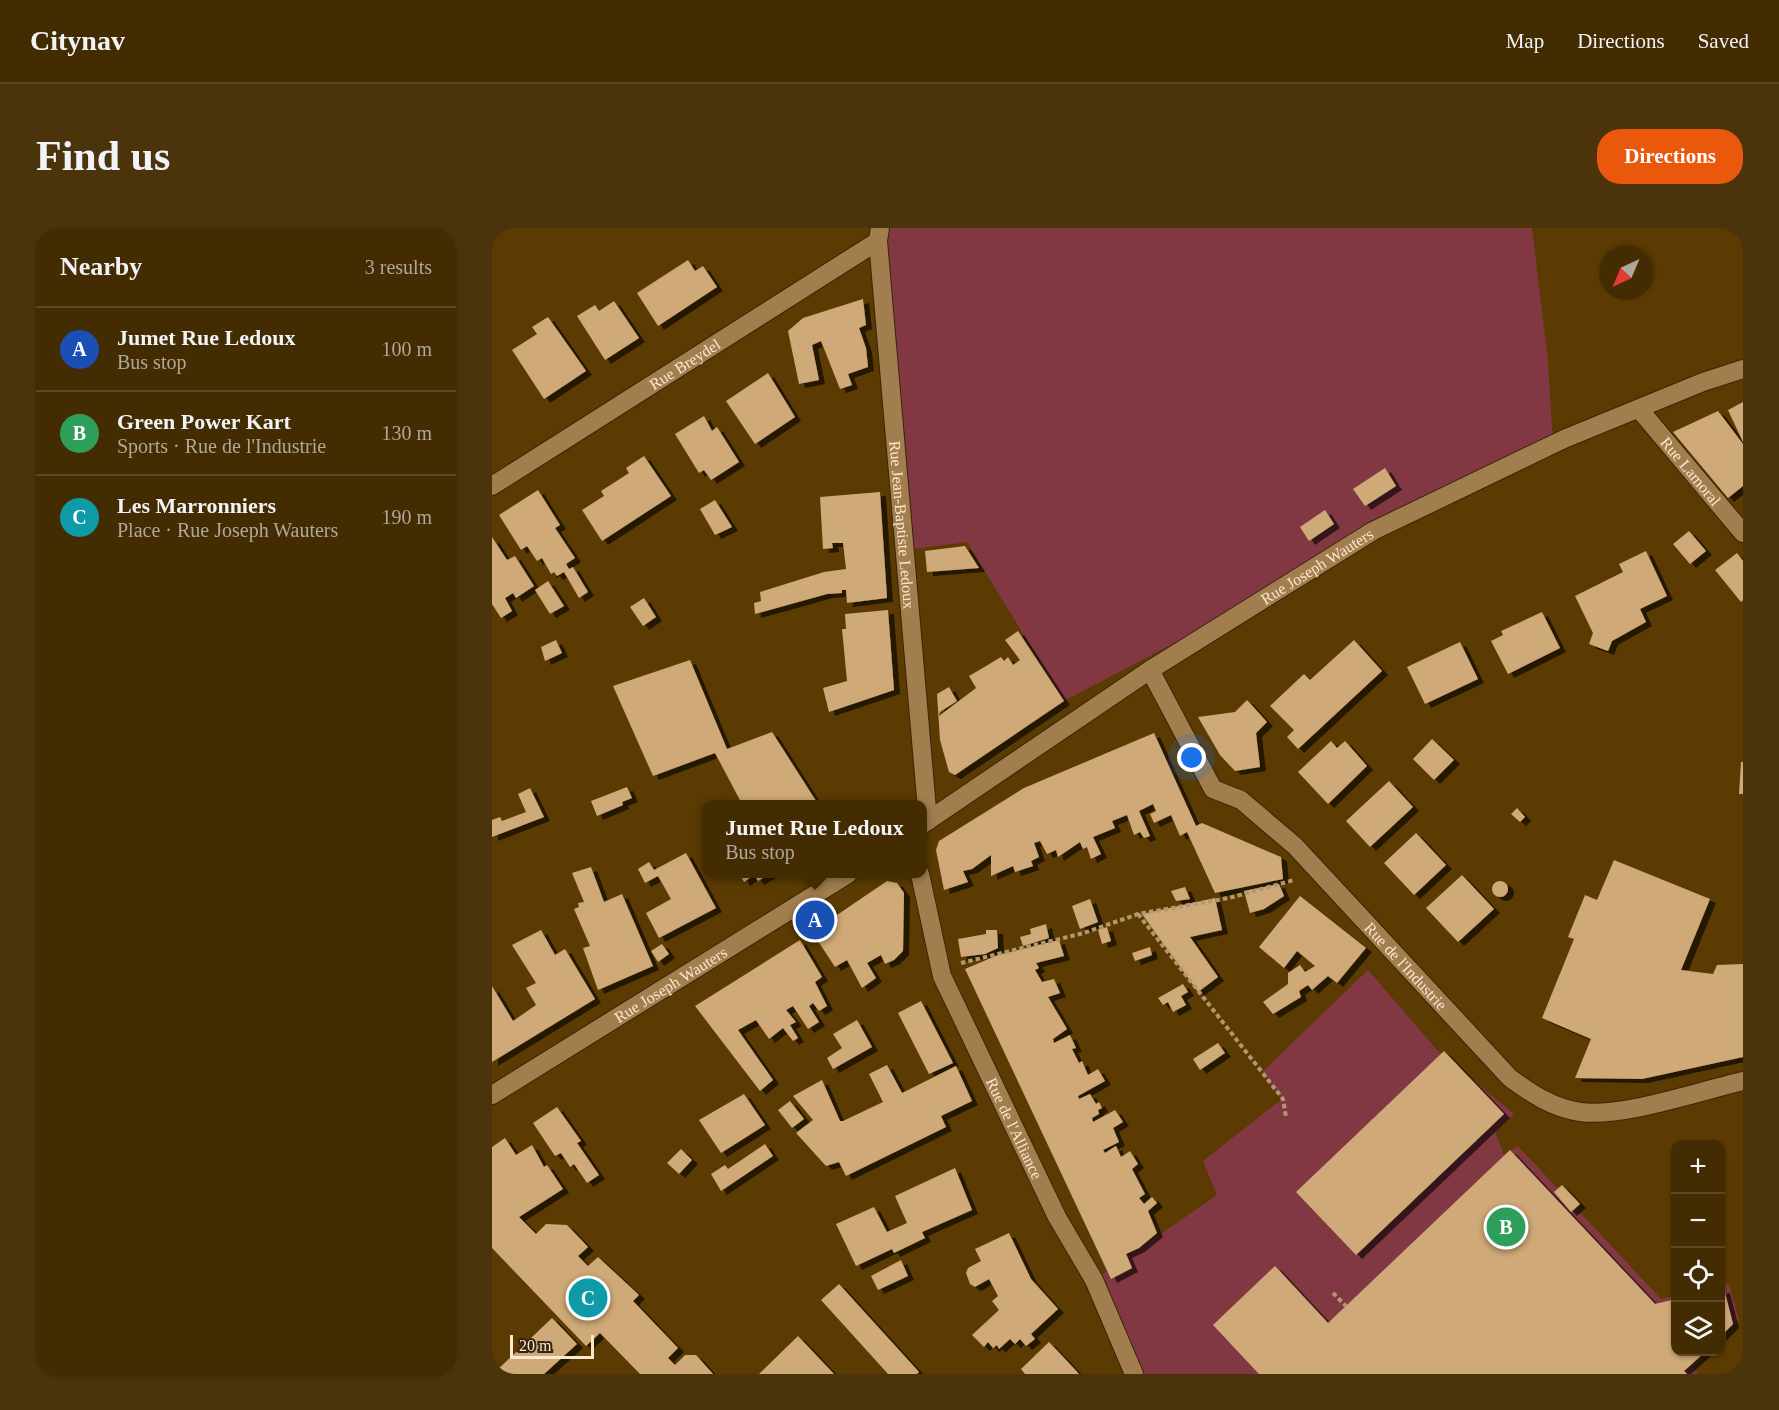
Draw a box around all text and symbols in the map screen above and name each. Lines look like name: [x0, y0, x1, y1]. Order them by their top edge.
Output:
text: Citynav: [30, 25, 125, 56]
text: Map: [1506, 29, 1544, 53]
text: Directions: [1577, 29, 1665, 53]
text: Saved: [1698, 29, 1749, 53]
button: Directions: [1597, 129, 1743, 184]
text: Find us: [36, 133, 170, 179]
north arrow: [1599, 246, 1653, 300]
text: Nearby: [60, 252, 142, 281]
text: 3 results: [365, 256, 432, 278]
text: Jumet Rue Ledoux: [117, 325, 295, 350]
street label: Rue Breydel: [646, 335, 724, 393]
text: A: [72, 338, 87, 360]
text: 100 m: [381, 338, 432, 360]
text: Bus stop: [117, 351, 186, 373]
text: Green Power Kart: [117, 409, 291, 434]
text: B: [73, 422, 86, 444]
text: 130 m: [381, 422, 432, 444]
street label: Rue Lamoral: [1657, 434, 1725, 509]
text: Sports · Rue de l'Industrie: [117, 435, 326, 457]
street label: Rue Jean-Baptiste Ledoux: [886, 440, 918, 610]
text: Les Marronniers: [117, 493, 276, 518]
text: C: [72, 506, 87, 528]
text: 190 m: [381, 506, 432, 528]
text: Place · Rue Joseph Wauters: [117, 519, 338, 541]
street label: Rue Joseph Wauters: [1258, 525, 1376, 608]
your location: [1177, 743, 1206, 772]
popup: [702, 800, 927, 878]
text: Jumet Rue Ledoux: [725, 815, 904, 840]
text: Bus stop: [725, 841, 795, 863]
pin: A: [796, 898, 834, 942]
street label: Rue de l'Industrie: [1361, 919, 1450, 1013]
street label: Rue Joseph Wauters: [611, 943, 730, 1026]
street label: Rue de l'Alliance: [983, 1075, 1046, 1182]
map controls: [1671, 1140, 1725, 1356]
button: +: [1671, 1140, 1725, 1194]
button: −: [1671, 1194, 1725, 1248]
pin: B: [1486, 1204, 1526, 1250]
button: locate: [1671, 1248, 1725, 1302]
pin: C: [568, 1276, 608, 1320]
button: layers: [1671, 1302, 1725, 1356]
scale bar: [510, 1332, 594, 1360]
text: 20 m: [519, 1337, 551, 1354]

